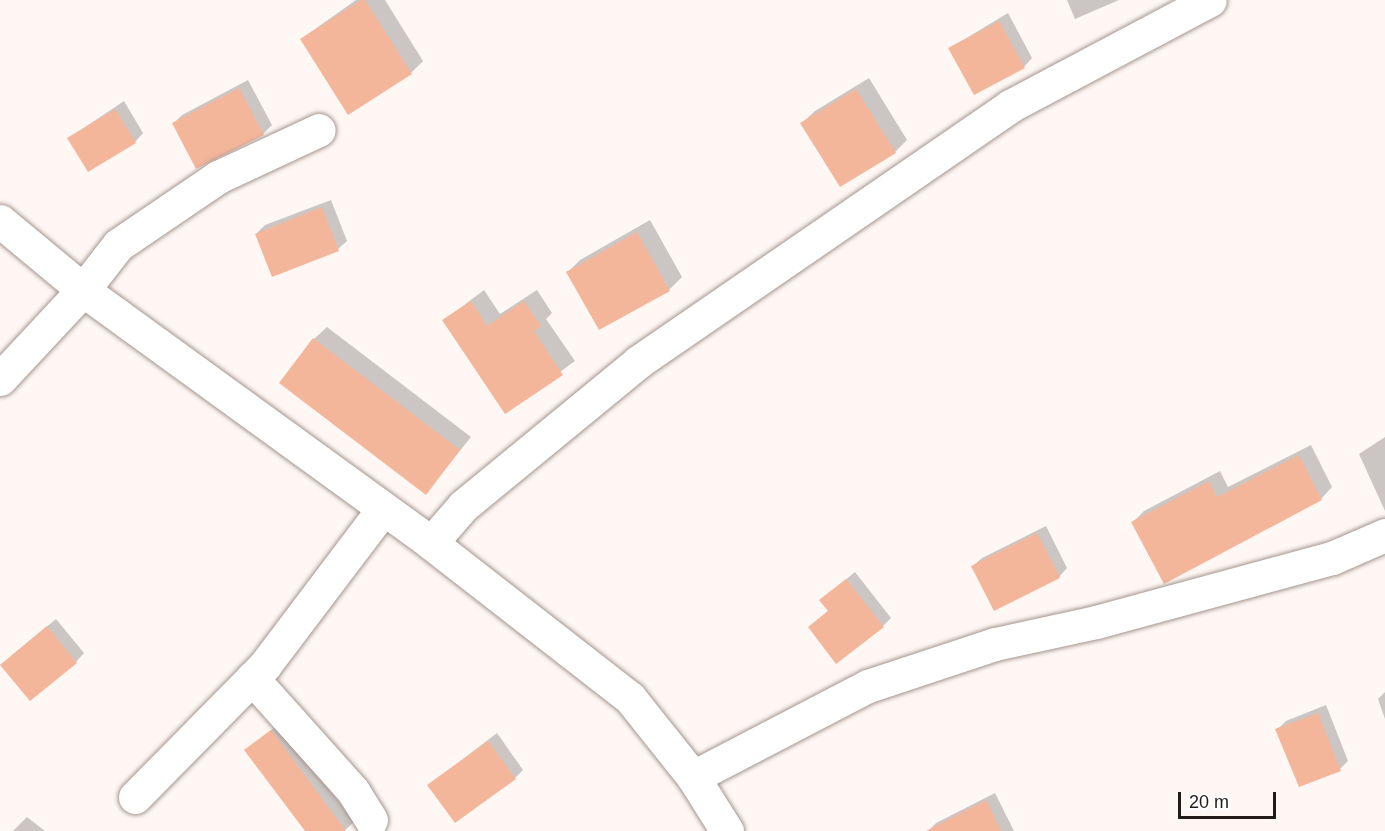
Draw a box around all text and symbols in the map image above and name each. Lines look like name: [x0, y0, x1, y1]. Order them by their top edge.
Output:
scale bar: [1181, 780, 1278, 818]
text: 20 m: [1189, 792, 1229, 812]

